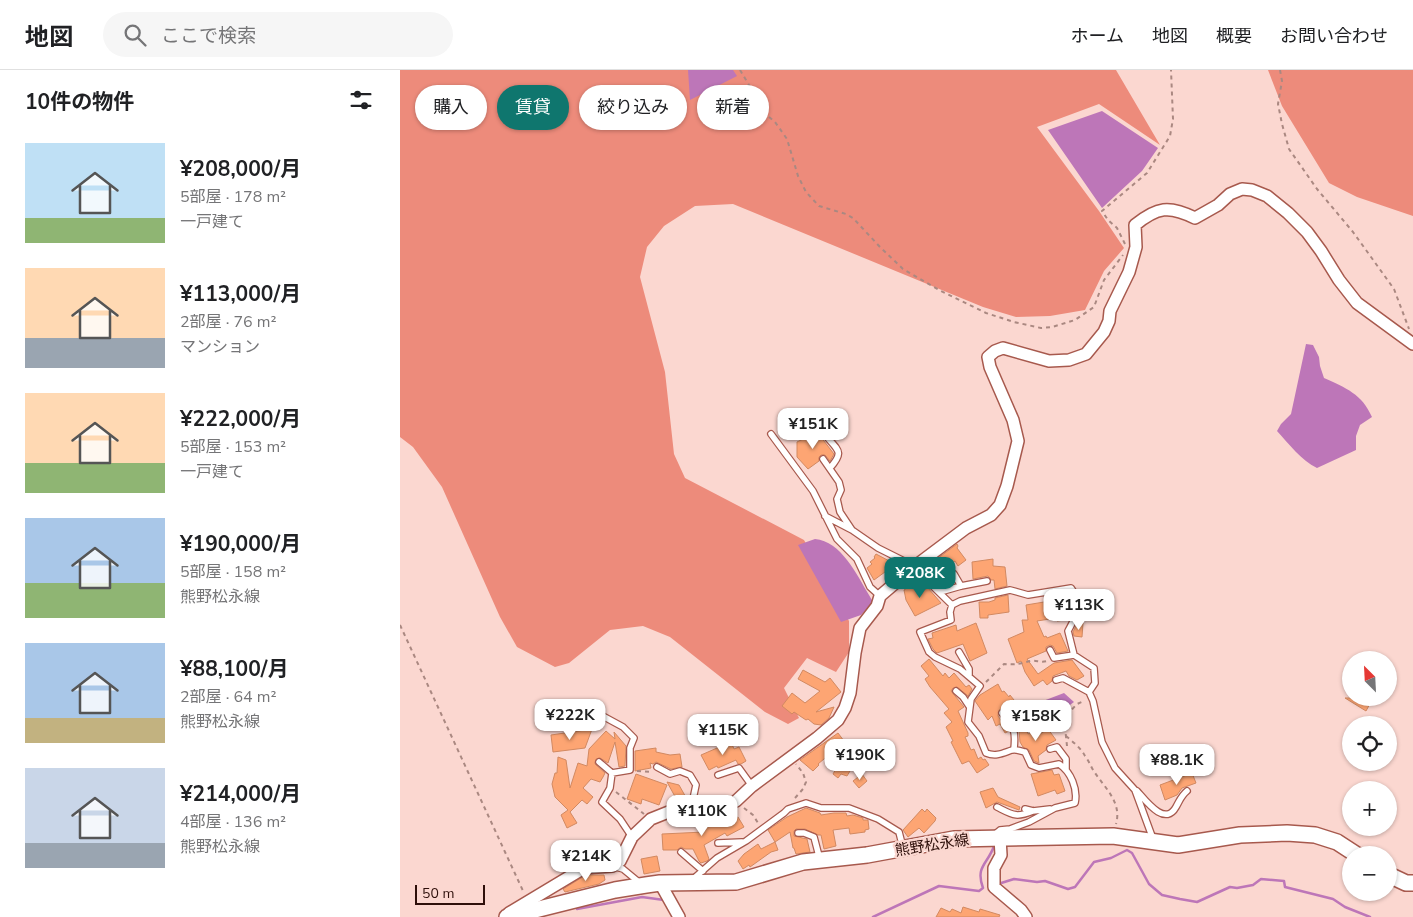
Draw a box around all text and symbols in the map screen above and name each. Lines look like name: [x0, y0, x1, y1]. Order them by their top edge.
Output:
search box: [103, 12, 453, 57]
text: 地図: [25, 21, 73, 53]
icon: search: [121, 21, 149, 49]
text: ここで検索: [161, 23, 256, 49]
text: ホーム: [1071, 24, 1124, 48]
text: 地図: [1152, 24, 1188, 48]
text: 概要: [1216, 24, 1252, 48]
text: お問い合わせ: [1280, 24, 1388, 48]
chip: 購入: [415, 85, 487, 130]
chip: 賃貸: [497, 85, 569, 130]
chip: 絞り込み: [579, 85, 687, 130]
chip: 新着: [697, 85, 769, 130]
icon: filters: [347, 86, 375, 114]
text: 10件の物件: [25, 88, 134, 116]
text: ¥208,000/月: [180, 155, 301, 183]
icon: home: [65, 163, 125, 223]
text: 5部屋 · 178 m²: [180, 186, 286, 208]
text: 一戸建て: [180, 211, 244, 233]
text: ¥113,000/月: [180, 280, 301, 308]
icon: home: [65, 288, 125, 348]
text: 2部屋 · 76 m²: [180, 311, 277, 333]
text: マンション: [180, 336, 260, 358]
text: ¥222,000/月: [180, 405, 301, 433]
pin: ¥151K: [778, 408, 848, 450]
icon: home: [65, 413, 125, 473]
text: ¥151K: [788, 413, 838, 435]
text: 5部屋 · 153 m²: [180, 436, 286, 458]
text: 一戸建て: [180, 461, 244, 483]
text: ¥190,000/月: [180, 530, 301, 558]
icon: home: [65, 538, 125, 598]
pin: ¥208K: [885, 556, 955, 599]
text: 5部屋 · 158 m²: [180, 561, 286, 583]
text: ¥208K: [895, 562, 945, 584]
text: 熊野松永線: [180, 586, 260, 608]
pin: ¥113K: [1044, 588, 1114, 631]
text: ¥113K: [1054, 594, 1104, 616]
north arrow: [1342, 651, 1398, 706]
map controls: [1342, 651, 1397, 901]
text: ¥88,100/月: [180, 655, 288, 683]
icon: home: [65, 663, 125, 723]
text: 2部屋 · 64 m²: [180, 686, 277, 708]
pin: ¥222K: [535, 698, 605, 741]
pin: ¥158K: [1001, 700, 1071, 742]
text: ¥222K: [545, 704, 595, 726]
text: ¥158K: [1011, 705, 1061, 727]
text: 熊野松永線: [180, 711, 260, 733]
pin: ¥115K: [688, 714, 758, 756]
button: locate: [1342, 716, 1397, 771]
text: ¥115K: [698, 719, 748, 741]
pin: ¥190K: [825, 738, 895, 781]
text: ¥190K: [835, 744, 885, 766]
pin: ¥88.1K: [1136, 744, 1218, 786]
text: ¥88.1K: [1151, 749, 1204, 771]
text: ¥214,000/月: [180, 780, 301, 808]
button: +: [1342, 781, 1397, 836]
icon: home: [65, 788, 125, 848]
pin: ¥110K: [667, 794, 737, 837]
text: ¥110K: [677, 800, 727, 822]
text: 4部屋 · 136 m²: [180, 811, 286, 833]
street label: 熊野松永線: [893, 829, 971, 861]
text: 熊野松永線: [180, 836, 260, 858]
pin: ¥214K: [551, 840, 621, 882]
text: ¥214K: [561, 845, 611, 867]
button: −: [1342, 846, 1397, 901]
scale bar: [415, 882, 485, 905]
text: 50 m: [422, 884, 454, 903]

